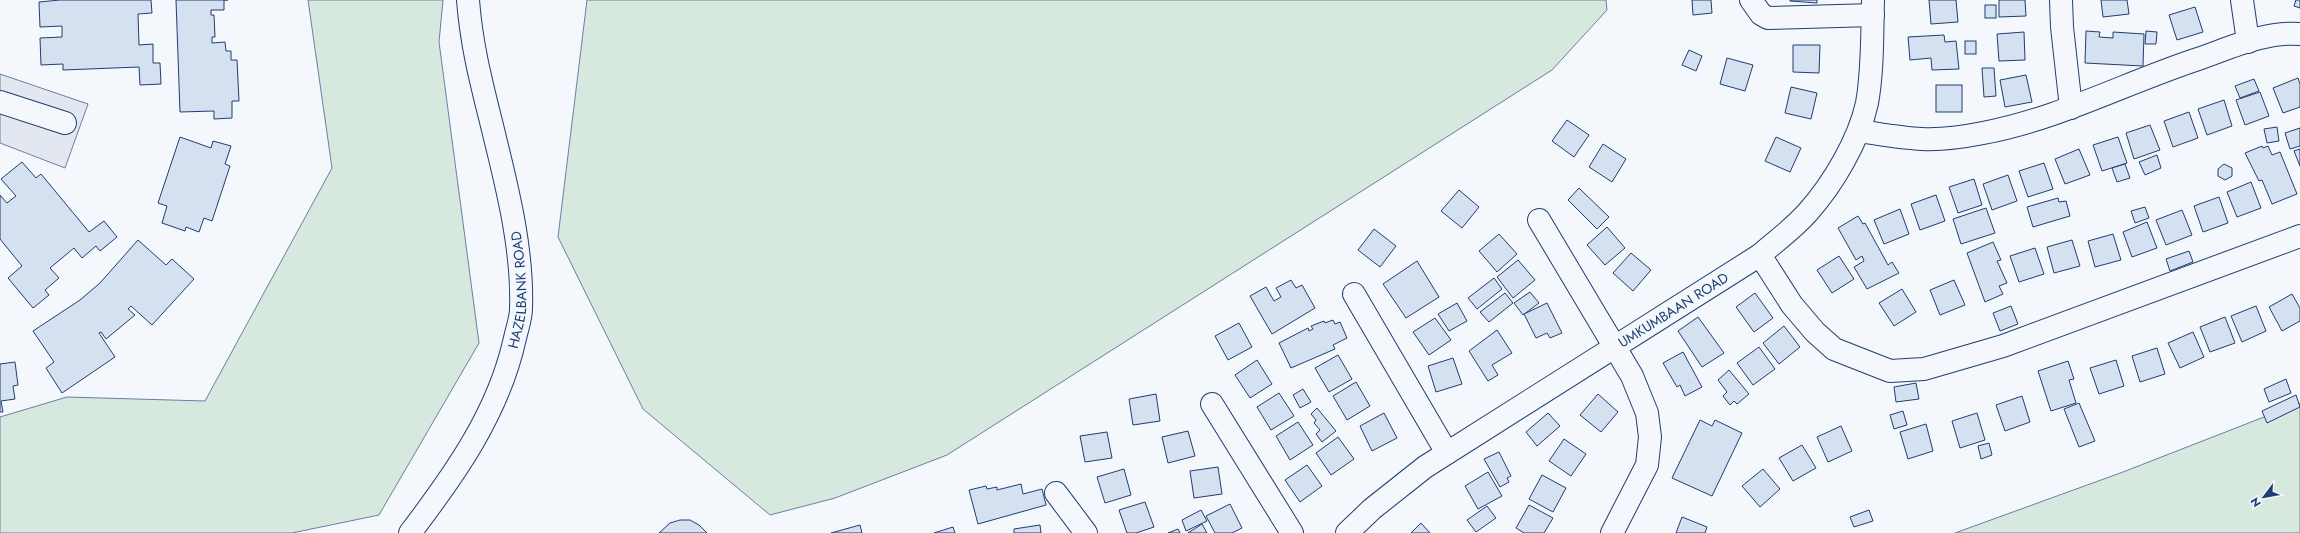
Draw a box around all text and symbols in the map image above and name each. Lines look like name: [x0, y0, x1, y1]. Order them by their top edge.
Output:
street label: HAZELBANK ROAD: [503, 230, 531, 350]
street label: UMKUMBAAN ROAD: [1614, 268, 1732, 352]
north arrow: [2244, 477, 2284, 517]
text: N: [2246, 494, 2265, 510]

